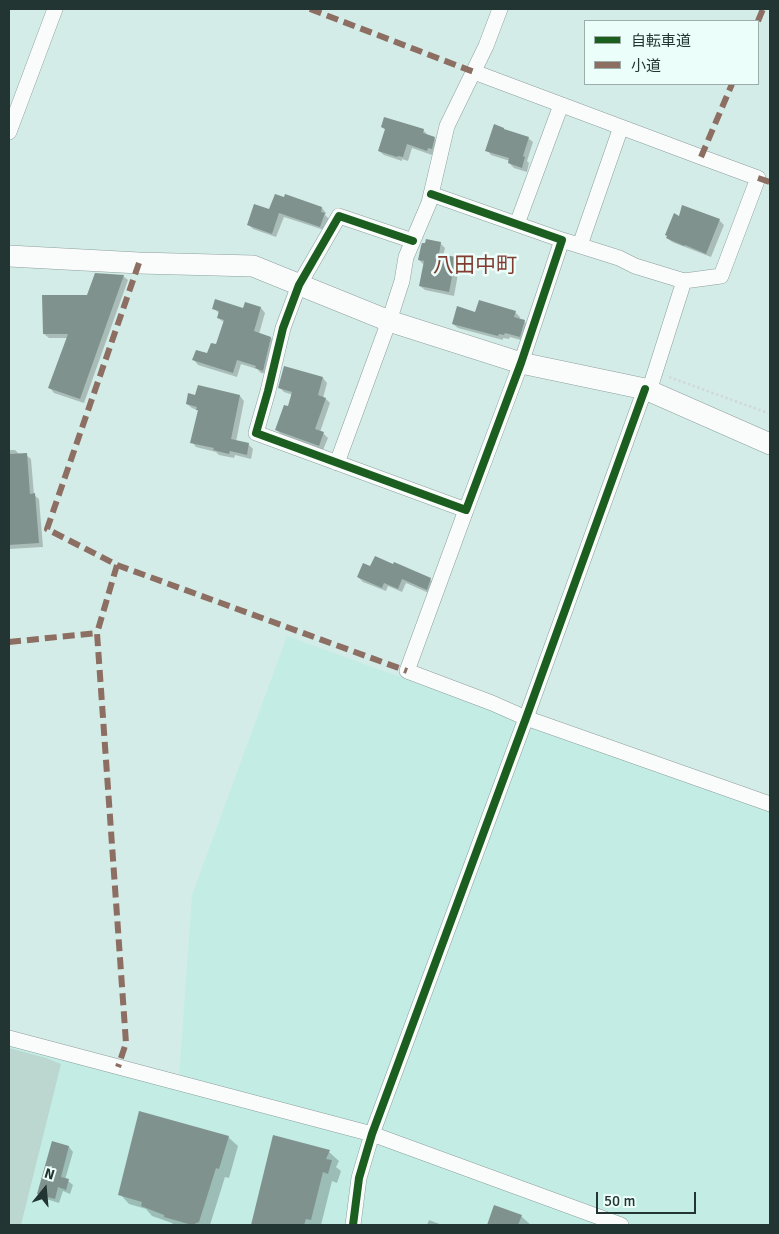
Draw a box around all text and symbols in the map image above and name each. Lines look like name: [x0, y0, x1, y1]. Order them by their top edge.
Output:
legend: [584, 20, 759, 85]
text: 自転車道: [631, 32, 691, 50]
text: 小道: [631, 57, 661, 75]
district label: 八田中町: [433, 253, 517, 279]
north arrow: [20, 1164, 70, 1214]
text: N: [42, 1165, 57, 1184]
scale bar: [599, 1182, 699, 1214]
text: 50 m: [604, 1192, 635, 1210]

